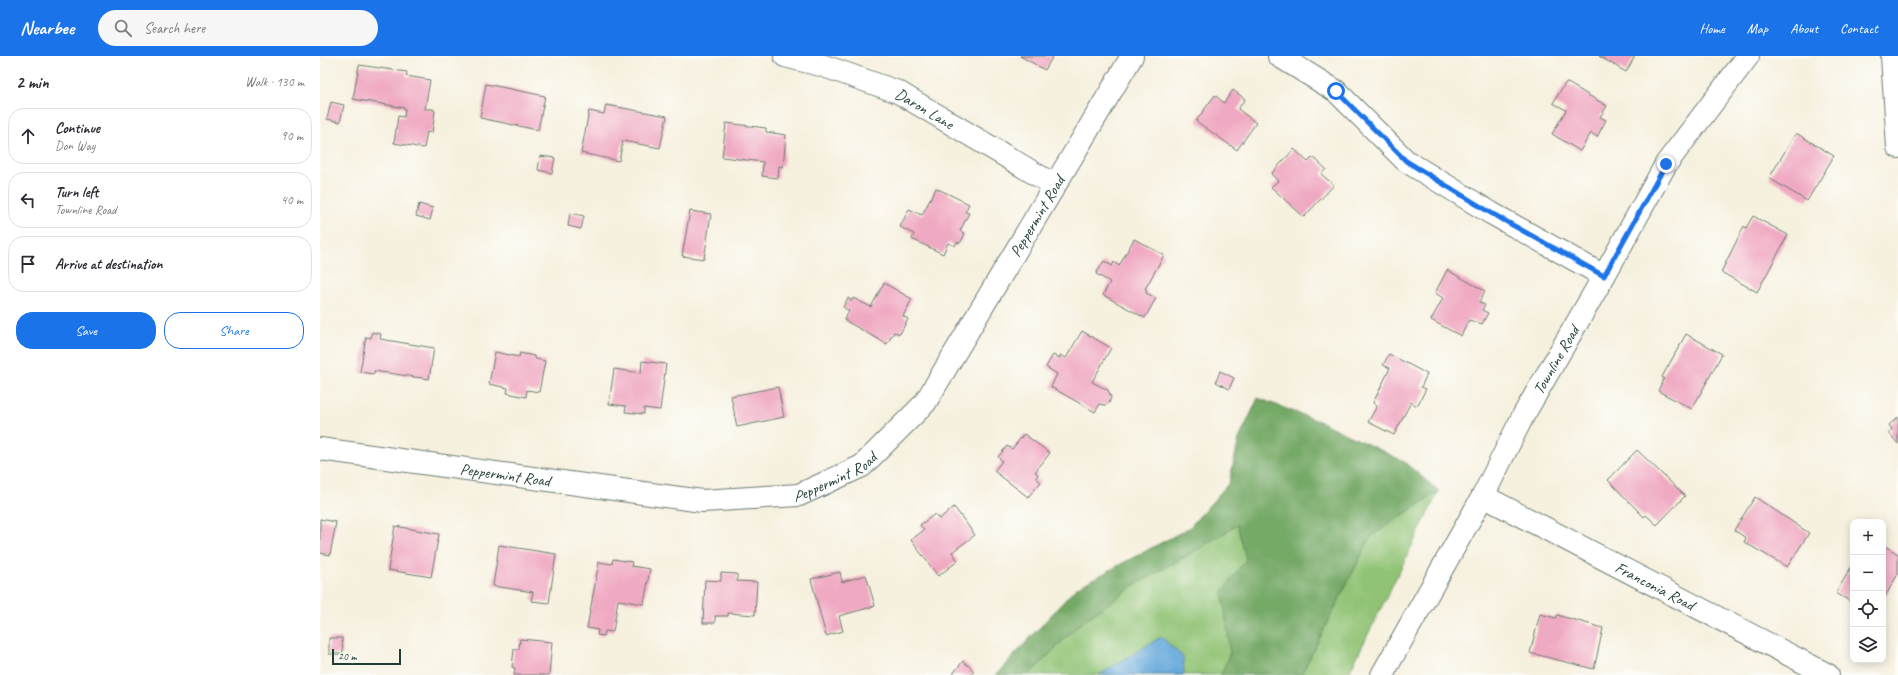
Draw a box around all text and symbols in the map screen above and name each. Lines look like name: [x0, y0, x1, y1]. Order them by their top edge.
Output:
search box: [98, 10, 378, 46]
text: Nearbee: [20, 16, 74, 40]
icon: search: [112, 17, 134, 39]
text: Search here: [144, 19, 205, 38]
text: Home: [1699, 20, 1725, 37]
text: Map: [1747, 20, 1768, 37]
text: About: [1790, 20, 1818, 37]
text: Contact: [1840, 20, 1878, 37]
text: 2 min: [16, 72, 49, 93]
text: Walk · 130 m: [245, 74, 304, 90]
route start: [1327, 82, 1345, 100]
street label: Daron Lane: [892, 84, 959, 135]
text: Continue: [55, 119, 100, 138]
icon: ahead: [17, 125, 39, 147]
text: 90 m: [281, 128, 303, 144]
text: Don Way: [55, 138, 95, 154]
route end: [1657, 155, 1675, 173]
street label: Peppermint Road: [1006, 170, 1071, 260]
text: Turn left: [55, 183, 98, 202]
icon: left: [17, 189, 39, 211]
text: 40 m: [281, 192, 303, 208]
text: Townline Road: [55, 202, 116, 218]
icon: arrive: [17, 253, 39, 275]
text: Arrive at destination: [55, 255, 162, 274]
button: Save: [16, 312, 156, 349]
button: Share: [164, 312, 304, 349]
street label: Townline Road: [1529, 320, 1585, 398]
street label: Peppermint Road: [793, 446, 883, 506]
street label: Peppermint Road: [459, 459, 554, 492]
map controls: [1850, 519, 1886, 663]
button: +: [1850, 519, 1886, 555]
button: −: [1850, 555, 1886, 591]
street label: Franconia Road: [1612, 557, 1700, 616]
button: locate: [1850, 591, 1886, 627]
button: layers: [1850, 627, 1886, 663]
scale bar: [332, 647, 401, 666]
text: 20 m: [338, 649, 357, 663]

